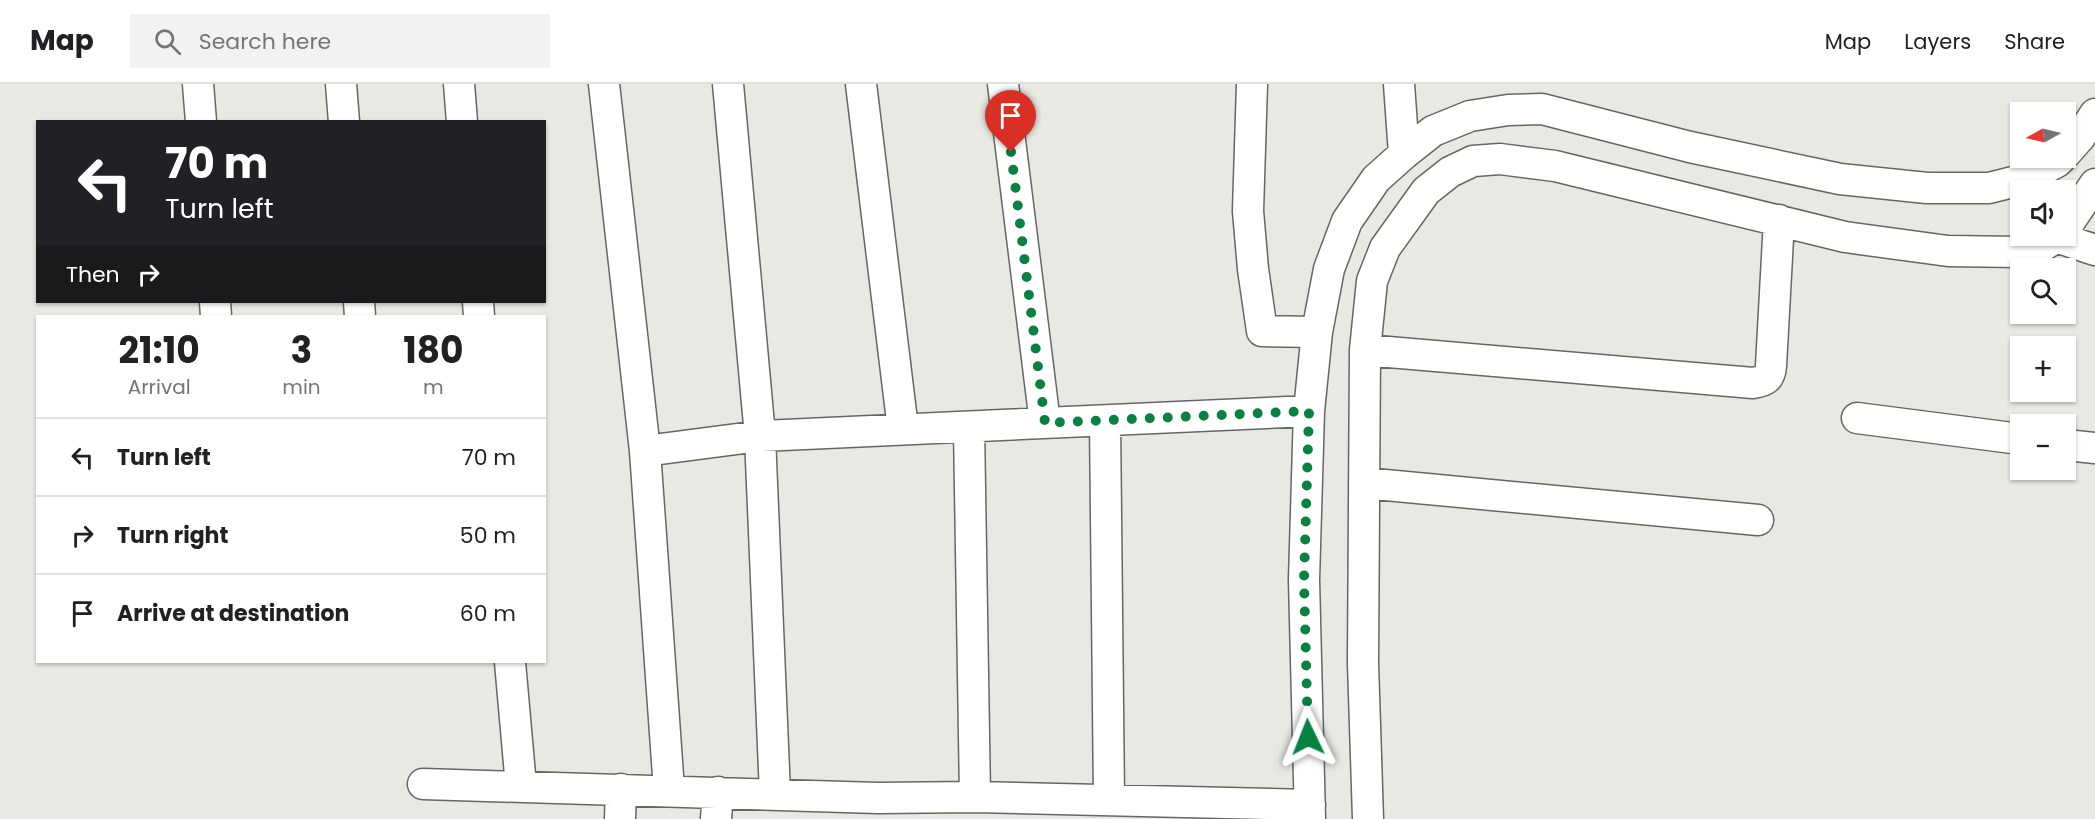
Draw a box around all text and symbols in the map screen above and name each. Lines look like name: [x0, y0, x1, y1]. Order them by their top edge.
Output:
search box: [130, 14, 550, 68]
text: Map: [30, 21, 94, 60]
icon: search: [151, 25, 184, 58]
text: Search here: [199, 26, 331, 57]
text: Map: [1825, 27, 1871, 56]
text: Layers: [1904, 27, 1971, 56]
text: Share: [2004, 27, 2065, 56]
pin: [985, 90, 1036, 152]
icon: arrive: [994, 99, 1027, 132]
north arrow: [2010, 102, 2076, 168]
map controls: [2010, 102, 2076, 480]
text: 70 m: [165, 134, 268, 193]
icon: left: [66, 144, 144, 222]
button: sound: [2010, 180, 2076, 246]
text: Turn left: [165, 190, 274, 227]
icon: right: [132, 258, 165, 291]
button: search: [2010, 258, 2076, 324]
text: Then: [66, 259, 120, 290]
text: 21:10: [119, 325, 200, 376]
text: 3: [291, 325, 312, 376]
text: 180: [403, 325, 464, 376]
button: +: [2010, 336, 2076, 402]
text: Arrival: [128, 373, 191, 401]
text: min: [282, 373, 321, 401]
text: m: [423, 373, 444, 401]
button: −: [2010, 414, 2076, 480]
icon: left: [66, 441, 99, 474]
text: Turn left: [117, 442, 211, 473]
text: 70 m: [462, 442, 516, 473]
icon: right: [66, 519, 99, 552]
text: Turn right: [117, 520, 228, 551]
text: 50 m: [460, 520, 516, 551]
icon: arrive: [66, 597, 99, 630]
text: Arrive at destination: [117, 598, 349, 629]
text: 60 m: [460, 598, 516, 629]
position arrow: [1276, 705, 1340, 769]

